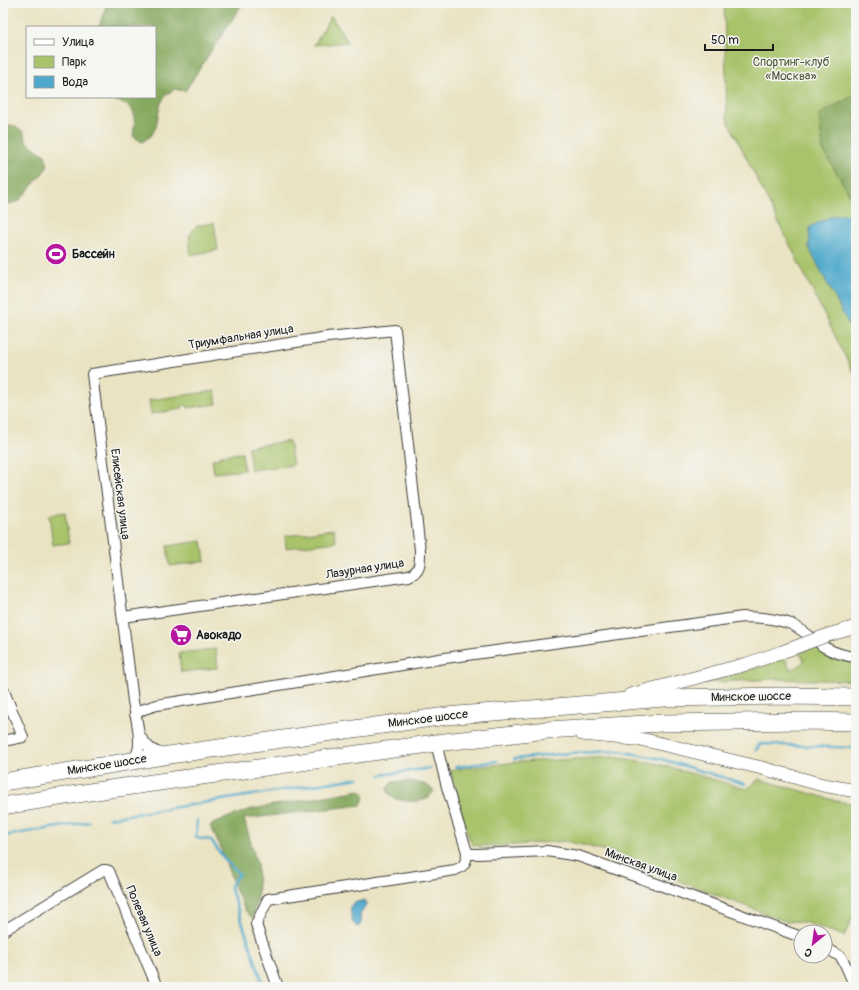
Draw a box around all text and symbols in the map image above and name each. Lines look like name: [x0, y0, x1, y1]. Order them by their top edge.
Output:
legend: [26, 26, 156, 98]
scale bar: [705, 26, 773, 52]
text: 50 m: [711, 33, 739, 48]
text: Улица: [62, 35, 94, 50]
text: Парк: [62, 55, 87, 70]
park label: Спортинг-клуб «Москва»: [753, 55, 829, 84]
text: Вода: [62, 75, 88, 90]
sports icon: Бассейн: [43, 241, 69, 267]
place label: Бассейн: [72, 247, 115, 262]
street label: Триумфальная улица: [187, 321, 295, 353]
street label: Елисейская улица: [107, 448, 133, 541]
street label: Лазурная улица: [324, 555, 406, 583]
supermarket icon: Авокадо: [168, 622, 194, 648]
place label: Авокадо: [196, 628, 242, 643]
street label: Минское шоссе: [711, 689, 791, 705]
street label: Минское шоссе: [387, 707, 469, 731]
street label: Минское шоссе: [66, 751, 148, 779]
street label: Минская улица: [603, 845, 680, 885]
street label: Полевая улица: [122, 883, 166, 959]
north arrow: [793, 924, 833, 964]
text: С: [802, 945, 815, 960]

